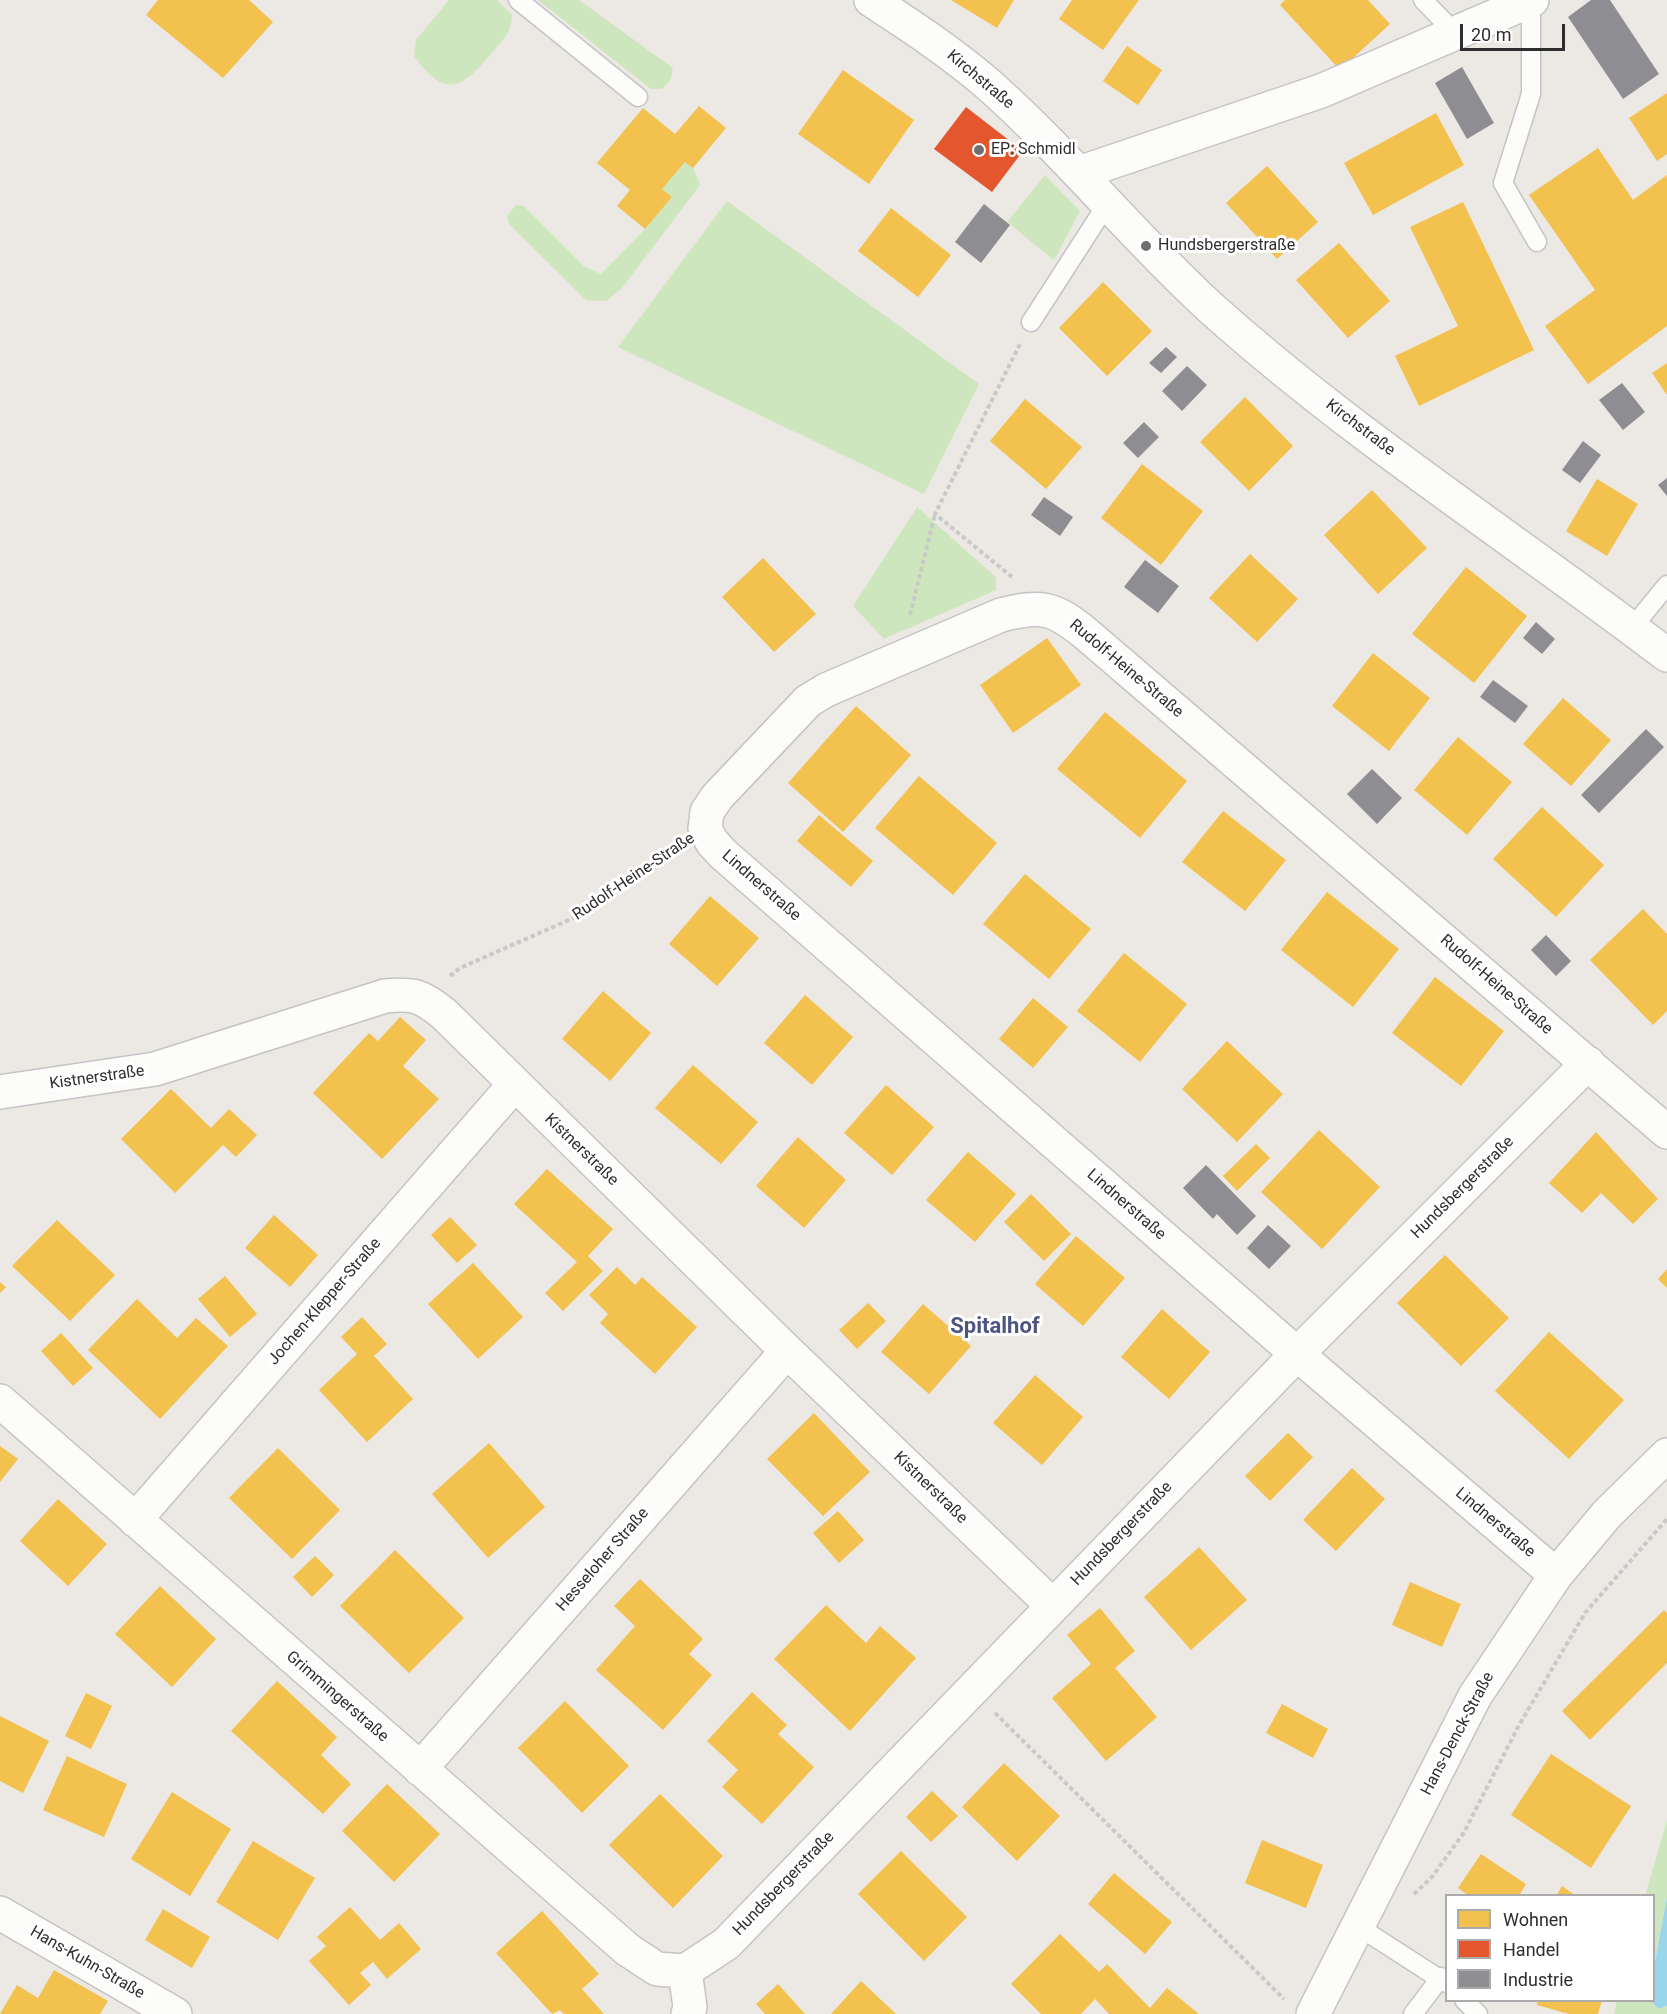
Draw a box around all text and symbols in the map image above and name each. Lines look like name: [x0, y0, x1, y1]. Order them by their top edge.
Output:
scale bar: [1463, 12, 1568, 50]
text: 20 m: [1471, 24, 1511, 45]
street label: Kirchstraße: [943, 46, 1017, 114]
place label: EP: Schmidl: [991, 140, 1076, 160]
marker: EP: Schmidl: [972, 143, 986, 157]
place label: Hundsbergerstraße: [1158, 236, 1295, 256]
marker: Hundsbergerstraße: [1139, 239, 1153, 253]
street label: Kirchstraße: [1322, 396, 1398, 460]
street label: Rudolf-Heine-Straße: [1065, 616, 1187, 722]
street label: Rudolf-Heine-Straße: [569, 829, 699, 925]
street label: Lindnerstraße: [718, 846, 804, 926]
street label: Rudolf-Heine-Straße: [1436, 931, 1556, 1039]
street label: Kistnerstraße: [48, 1062, 146, 1094]
street label: Kistnerstraße: [540, 1110, 622, 1190]
street label: Hundsbergerstraße: [1408, 1133, 1518, 1243]
street label: Lindnerstraße: [1083, 1165, 1169, 1245]
street label: Jochen-Klepper-Straße: [265, 1235, 385, 1369]
district label: Spitalhof: [950, 1314, 1040, 1340]
street label: Kistnerstraße: [889, 1448, 971, 1528]
street label: Hundsbergerstraße: [1067, 1478, 1177, 1590]
street label: Lindnerstraße: [1451, 1484, 1539, 1562]
street label: Hesseloher Straße: [553, 1504, 653, 1616]
street label: Grimmingerstraße: [282, 1647, 392, 1747]
street label: Hans-Denck-Straße: [1417, 1669, 1499, 1799]
street label: Hundsbergerstraße: [729, 1828, 839, 1940]
legend: [1445, 1894, 1655, 2002]
text: Wohnen: [1503, 1909, 1568, 1930]
street label: Hans-Kuhn-Straße: [26, 1922, 148, 2004]
text: Handel: [1503, 1939, 1560, 1960]
text: Industrie: [1503, 1969, 1573, 1990]

